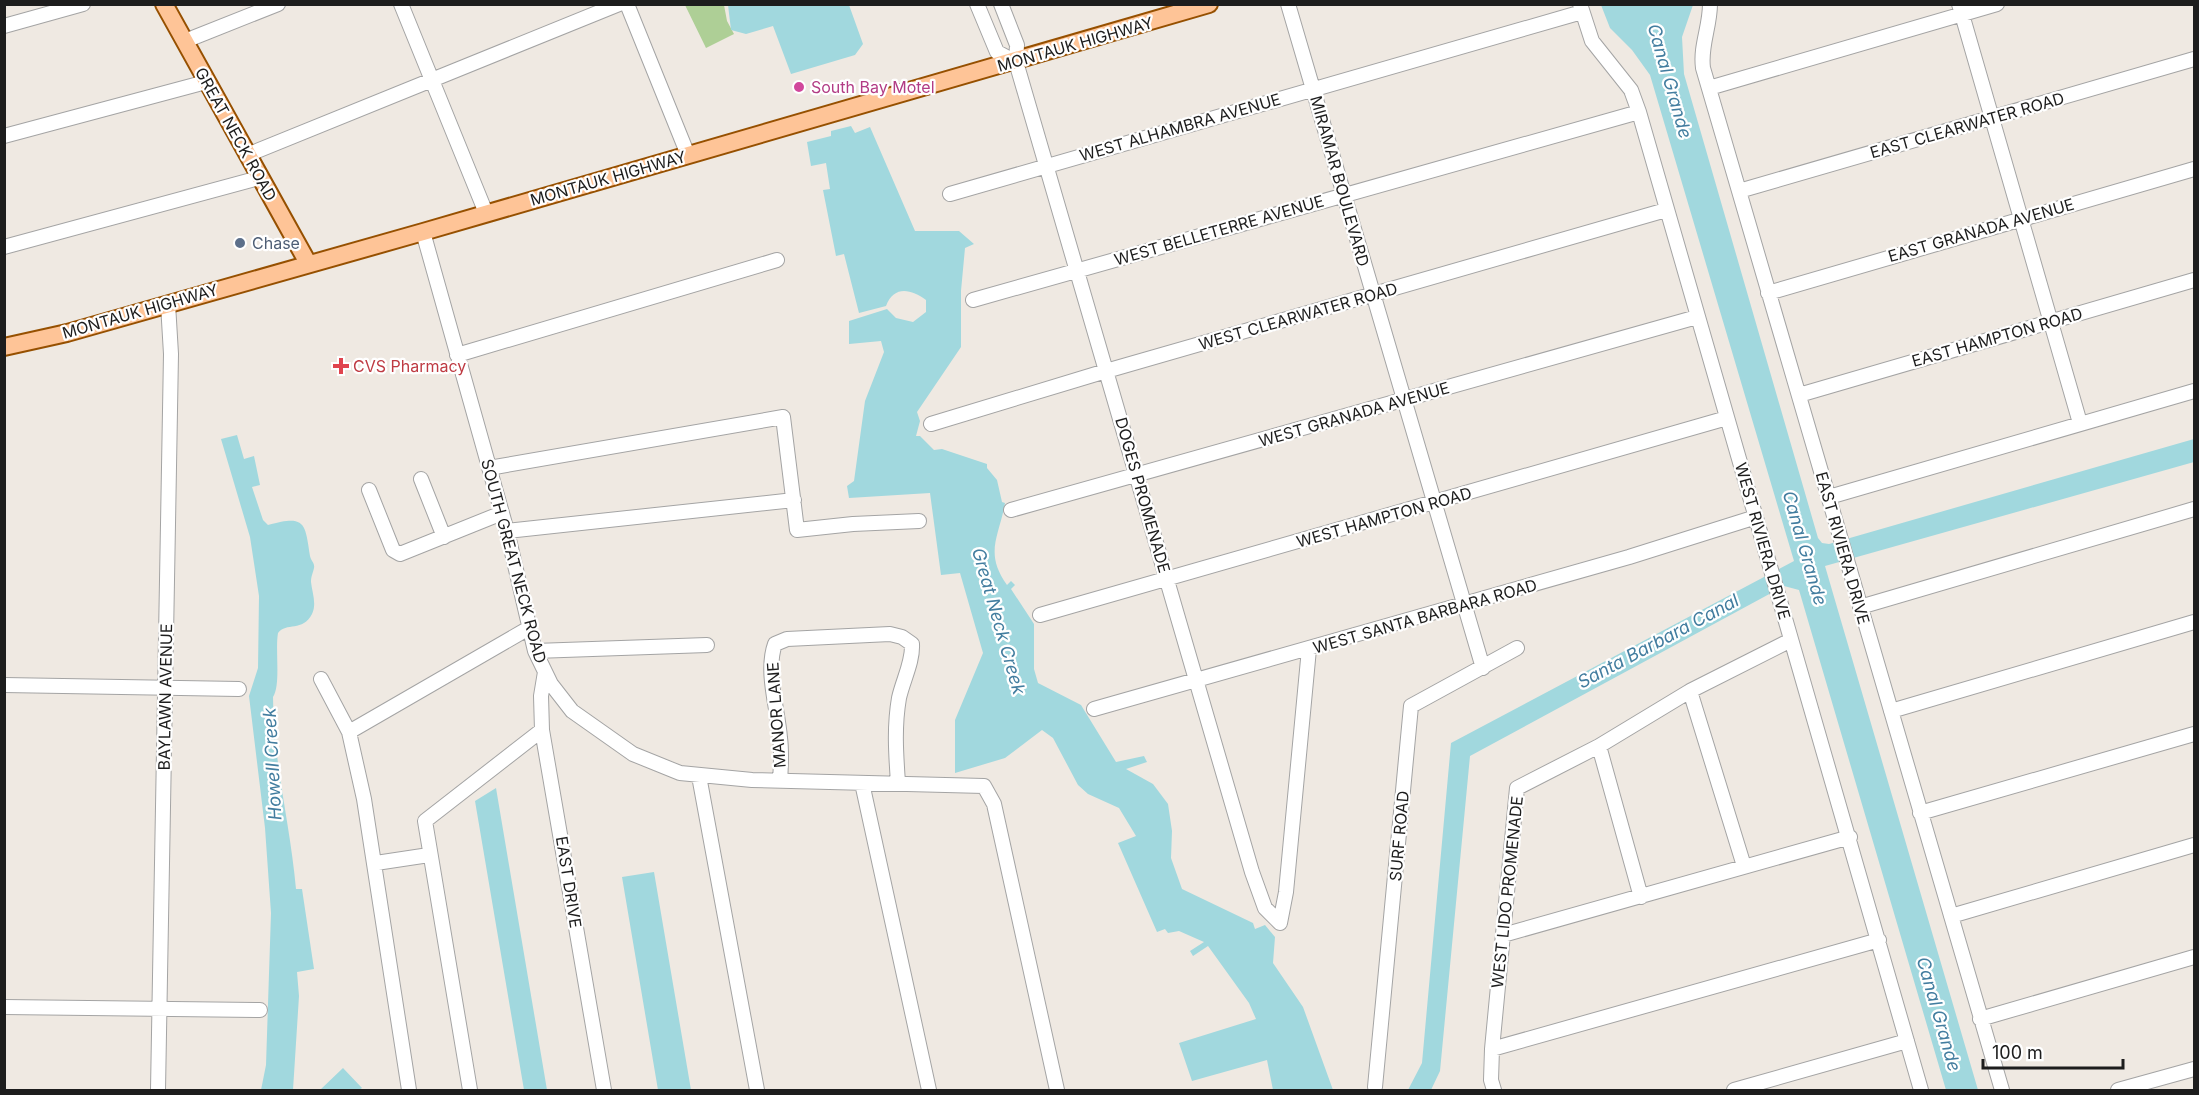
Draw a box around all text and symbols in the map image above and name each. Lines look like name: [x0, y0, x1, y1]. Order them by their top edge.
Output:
street label: MONTAUK HIGHWAY: [995, 12, 1155, 76]
water label: Canal Grande: [1644, 21, 1696, 141]
street label: GREAT NECK ROAD: [191, 64, 281, 204]
place label: South Bay Motel: [811, 77, 935, 97]
marker: South Bay Motel: [792, 80, 806, 94]
street label: EAST CLEARWATER ROAD: [1867, 88, 2067, 162]
street label: WEST ALHAMBRA AVENUE: [1077, 89, 1283, 165]
street label: MIRAMAR BOULEVARD: [1306, 93, 1374, 269]
street label: MONTAUK HIGHWAY: [528, 146, 688, 210]
street label: WEST BELLETERRE AVENUE: [1112, 190, 1326, 270]
street label: EAST GRANADA AVENUE: [1886, 194, 2076, 266]
place label: Chase: [252, 233, 300, 253]
marker: Chase: [233, 236, 247, 250]
street label: WEST CLEARWATER ROAD: [1196, 278, 1400, 354]
street label: MONTAUK HIGHWAY: [60, 279, 220, 343]
street label: EAST HAMPTON ROAD: [1909, 303, 2085, 371]
place label: CVS Pharmacy: [353, 356, 466, 376]
marker: CVS Pharmacy: [334, 359, 348, 373]
street label: WEST GRANADA AVENUE: [1256, 377, 1452, 451]
street label: DOGES PROMENADE: [1111, 415, 1175, 575]
street label: SOUTH GREAT NECK ROAD: [477, 457, 551, 665]
street label: WEST RIVIERA DRIVE: [1731, 460, 1795, 622]
street label: EAST RIVIERA DRIVE: [1812, 469, 1874, 627]
street label: WEST HAMPTON ROAD: [1294, 482, 1474, 552]
water label: Canal Grande: [1779, 488, 1831, 608]
water label: Great Neck Creek: [968, 545, 1030, 698]
street label: WEST SANTA BARBARA ROAD: [1311, 574, 1539, 658]
water label: Santa Barbara Canal: [1574, 589, 1743, 692]
street label: BAYLAWN AVENUE: [154, 623, 176, 771]
street label: MANOR LANE: [762, 661, 790, 769]
water label: Howell Creek: [259, 706, 285, 821]
street label: SURF ROAD: [1385, 790, 1413, 882]
street label: WEST LIDO PROMENADE: [1487, 795, 1527, 989]
street label: EAST DRIVE: [552, 835, 586, 929]
water label: Canal Grande: [1913, 954, 1965, 1074]
scale bar: [1983, 1032, 2122, 1070]
text: 100 m: [1992, 1042, 2043, 1063]

